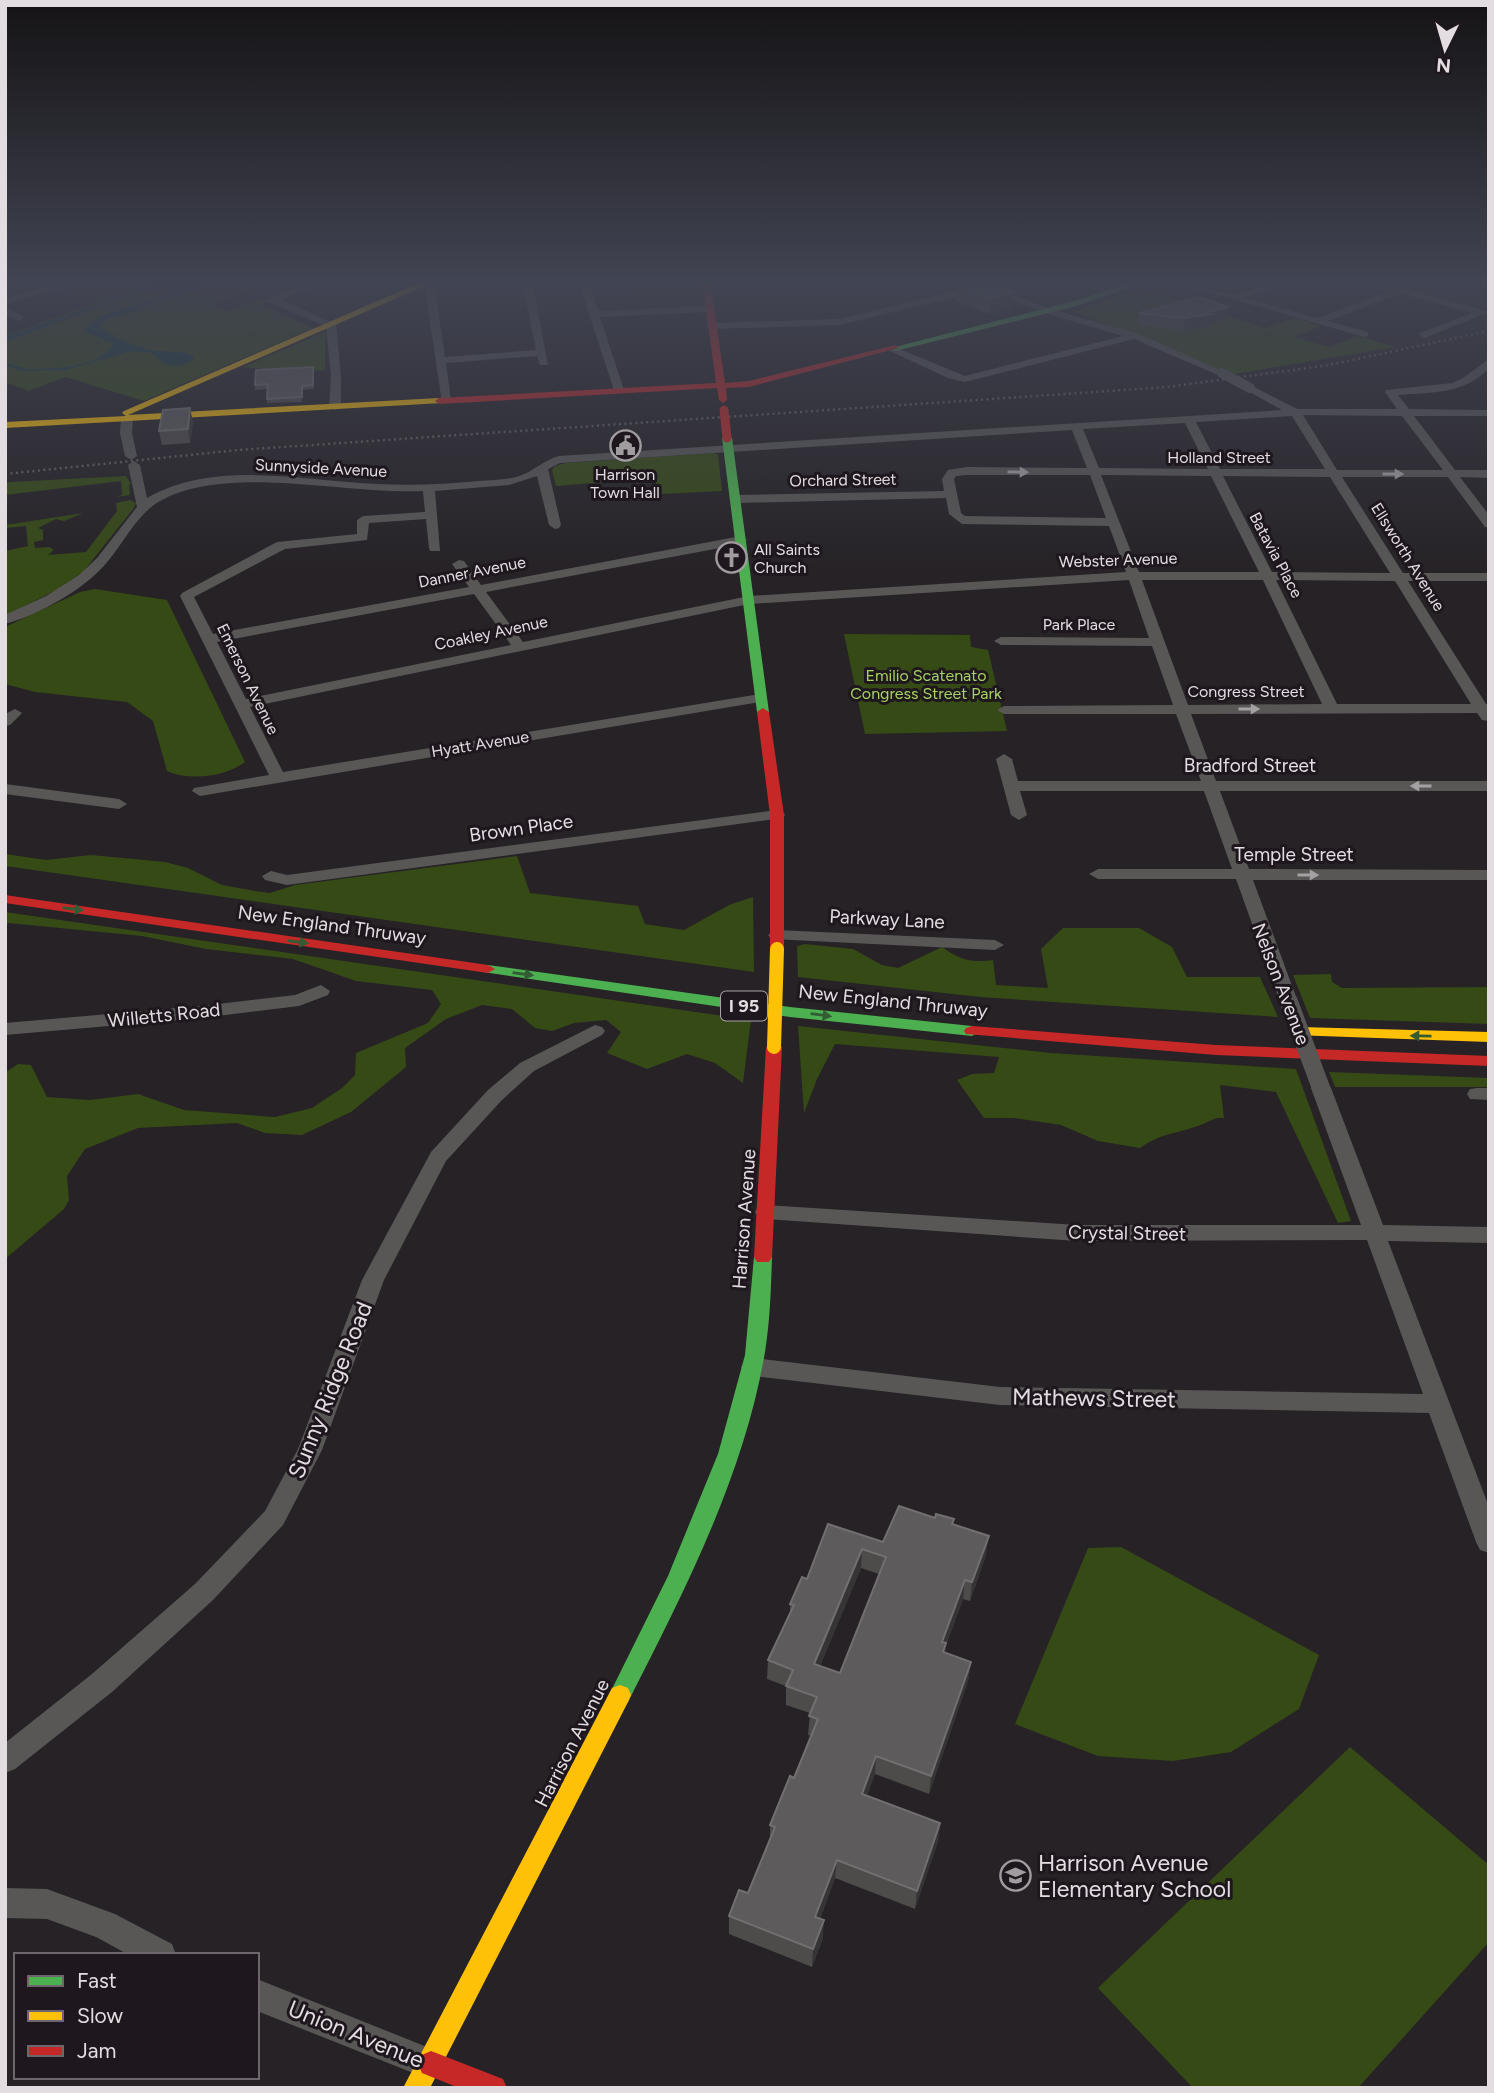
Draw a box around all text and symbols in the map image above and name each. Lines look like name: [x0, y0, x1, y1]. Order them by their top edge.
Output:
north arrow: [1410, 14, 1480, 84]
text: N: [1435, 53, 1452, 78]
public building icon: Harrison Town Hall: [608, 428, 642, 462]
street label: Holland Street: [1167, 448, 1271, 467]
street label: Sunnyside Avenue: [254, 455, 388, 481]
place label: Harrison Town Hall: [590, 465, 660, 502]
one-way arrow: [1007, 466, 1029, 478]
one-way arrow: [1382, 468, 1404, 480]
street label: Orchard Street: [789, 470, 897, 490]
street label: Ellsworth Avenue: [1367, 499, 1449, 615]
street label: Batavia Place: [1245, 509, 1307, 601]
place label: All Saints Church: [754, 540, 820, 577]
church icon: All Saints Church: [714, 541, 748, 575]
street label: Webster Avenue: [1058, 548, 1178, 572]
street label: Danner Avenue: [417, 552, 528, 592]
street label: Coakley Avenue: [433, 612, 550, 654]
street label: Park Place: [1043, 615, 1116, 634]
street label: Emerson Avenue: [213, 620, 283, 738]
park label: Emilio Scatenato Congress Street Park: [850, 666, 1002, 703]
street label: Congress Street: [1188, 682, 1304, 701]
one-way arrow: [1238, 703, 1260, 715]
street label: Hyatt Avenue: [430, 727, 530, 761]
street label: Bradford Street: [1184, 754, 1316, 777]
one-way arrow: [1409, 780, 1431, 792]
street label: Brown Place: [468, 809, 574, 847]
street label: Temple Street: [1234, 843, 1354, 866]
one-way arrow: [1298, 869, 1320, 881]
street label: New England Thruway: [236, 900, 428, 950]
one-way arrow: [62, 904, 84, 915]
street label: Parkway Lane: [829, 904, 945, 934]
street label: Nelson Avenue: [1247, 920, 1315, 1048]
one-way arrow: [287, 936, 309, 947]
one-way arrow: [512, 969, 534, 980]
street label: New England Thruway: [797, 980, 989, 1022]
road number: I 95: [721, 992, 767, 1021]
street label: Willetts Road: [107, 998, 221, 1032]
one-way arrow: [810, 1010, 832, 1021]
one-way arrow: [1409, 1030, 1431, 1042]
street label: Harrison Avenue: [728, 1148, 760, 1290]
street label: Crystal Street: [1068, 1220, 1186, 1246]
street label: Sunny Ridge Road: [282, 1298, 378, 1482]
street label: Mathews Street: [1012, 1383, 1176, 1413]
street label: Harrison Avenue: [530, 1675, 614, 1811]
place label: Harrison Avenue Elementary School: [1038, 1849, 1231, 1903]
school or university icon: Harrison Avenue Elementary School: [998, 1859, 1032, 1893]
legend: [14, 1953, 259, 2079]
text: Fast: [77, 1968, 117, 1993]
street label: Union Avenue: [284, 1994, 428, 2074]
text: Slow: [77, 2003, 123, 2028]
text: Jam: [77, 2038, 116, 2063]

